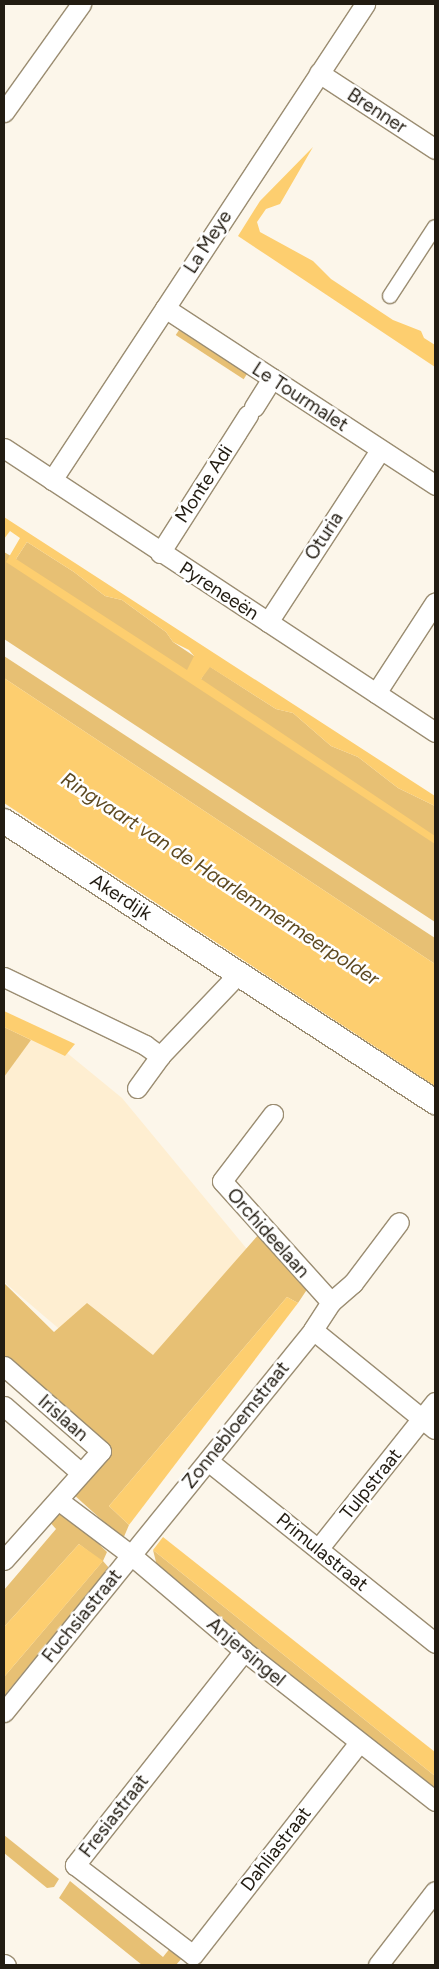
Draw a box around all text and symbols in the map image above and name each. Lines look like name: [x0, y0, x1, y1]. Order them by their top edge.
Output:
street label: Brenner: [343, 83, 411, 139]
street label: La Meye: [179, 206, 237, 278]
street label: Le Tourmalet: [248, 358, 352, 436]
street label: Monte Adi: [170, 441, 238, 527]
street label: Oturia: [300, 508, 348, 564]
street label: Pyreneeën: [175, 557, 263, 625]
water label: Ringvaart van de Haarlemmermeerpolder: [56, 767, 384, 991]
street label: Akerdijk: [86, 869, 156, 925]
street label: Orchideelaan: [222, 1184, 314, 1282]
street label: Zonnebloemstraat: [178, 1357, 294, 1493]
street label: Irislaan: [33, 1390, 93, 1446]
street label: Tulpstraat: [336, 1444, 406, 1524]
street label: Primulastraat: [272, 1508, 372, 1596]
street label: Fuchsiastraat: [37, 1565, 127, 1667]
street label: Anjersingel: [202, 1613, 290, 1691]
street label: Fresiastraat: [75, 1770, 153, 1862]
street label: Dahliastraat: [236, 1802, 316, 1896]

